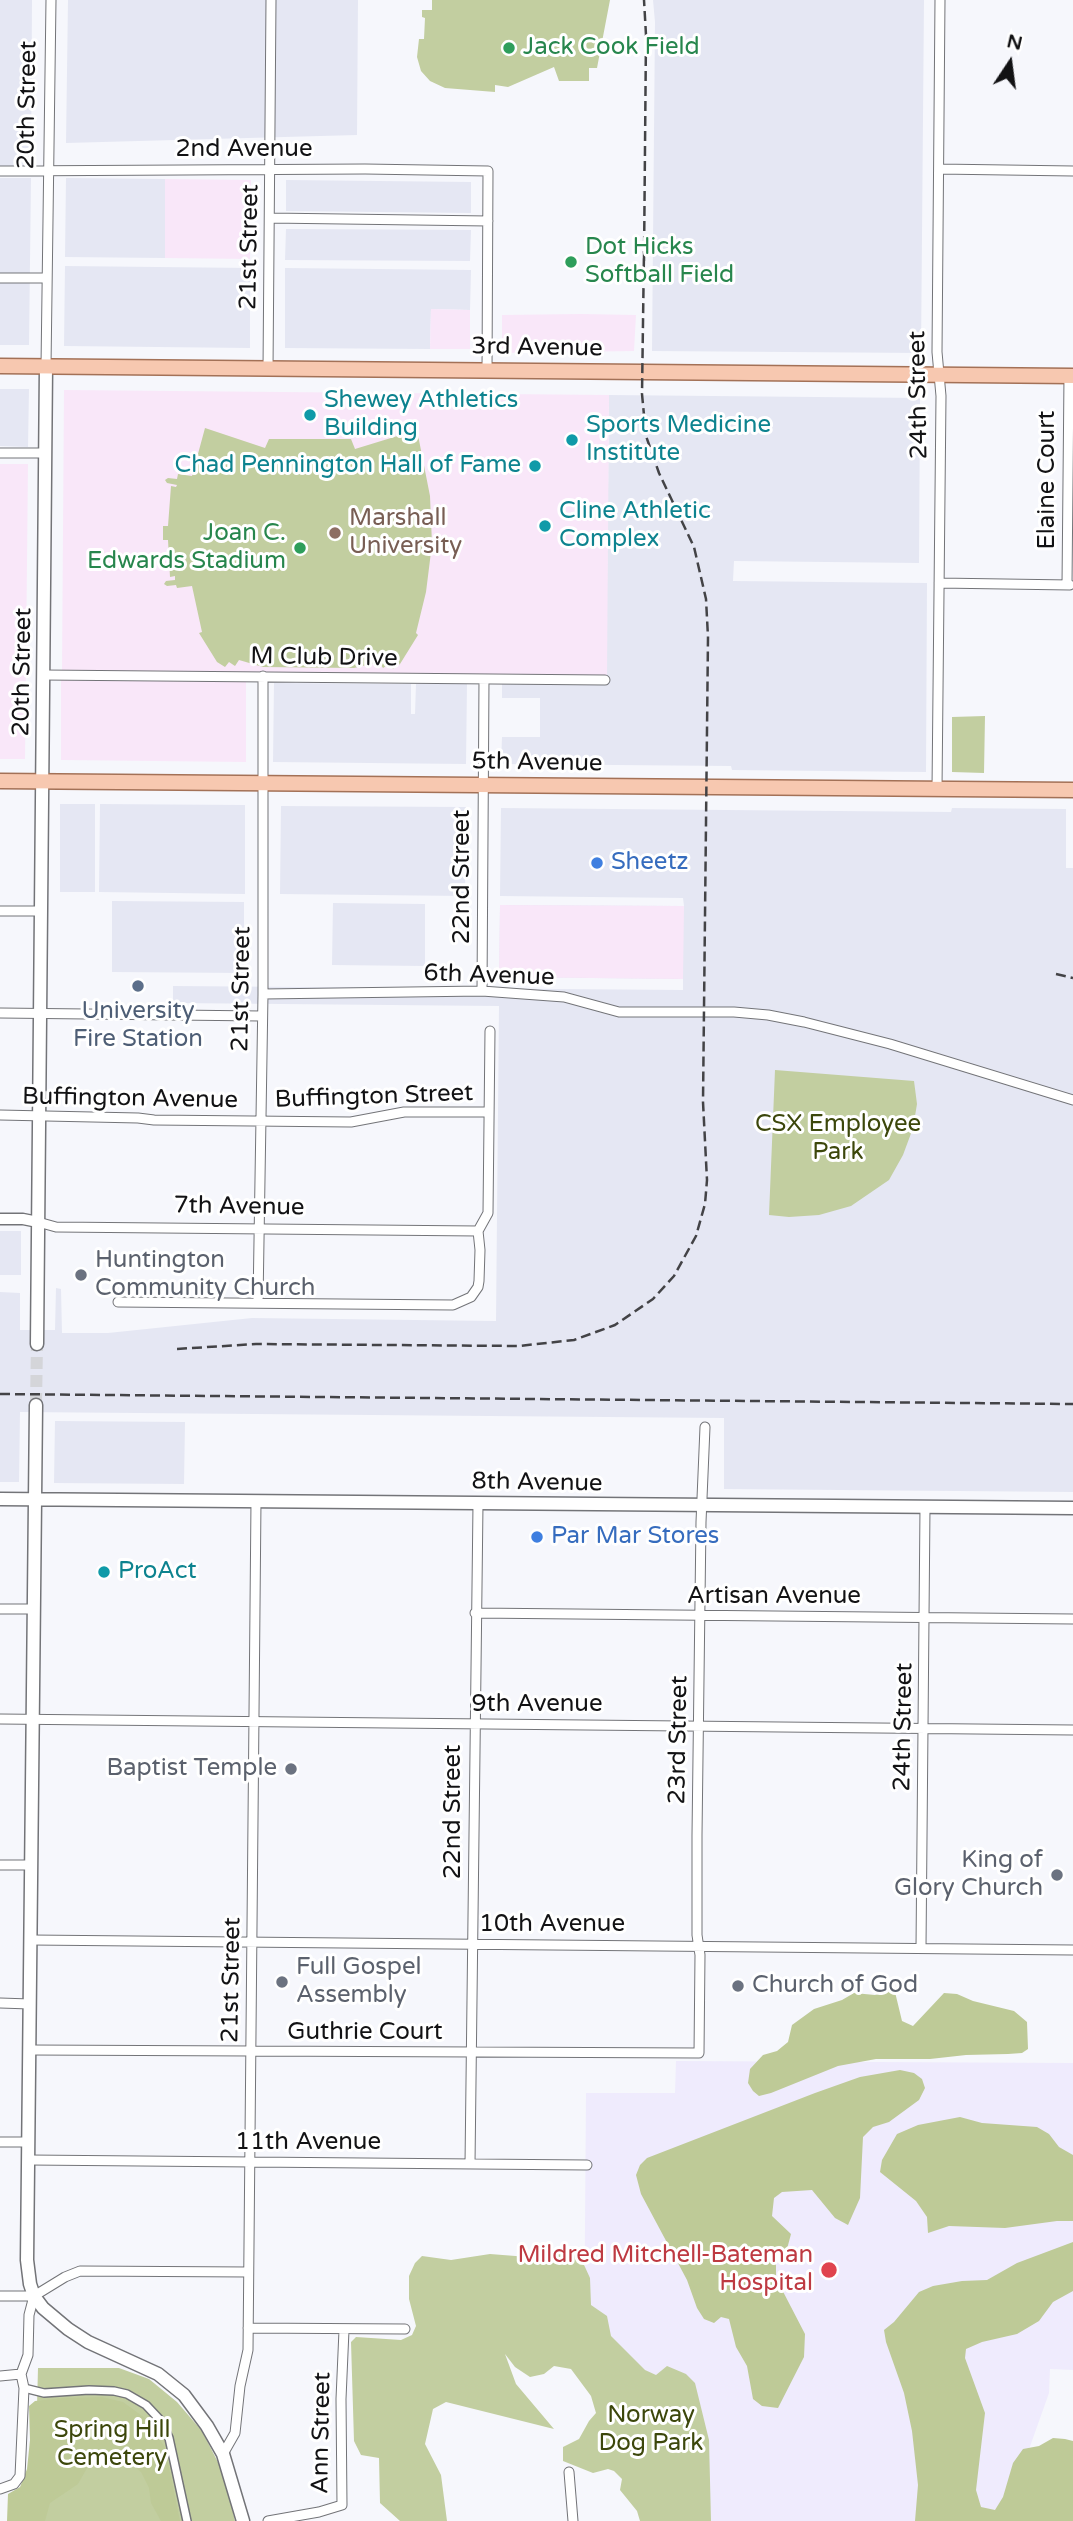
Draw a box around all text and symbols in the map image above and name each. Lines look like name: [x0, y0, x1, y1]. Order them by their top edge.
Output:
north arrow: [975, 28, 1045, 98]
text: N: [1005, 30, 1025, 55]
place label: Jack Cook Field: [523, 34, 700, 62]
street label: 20th Street: [12, 40, 44, 170]
marker: Jack Cook Field: [501, 40, 517, 56]
street label: 2nd Avenue: [176, 136, 312, 164]
street label: 21st Street: [235, 184, 265, 310]
place label: Dot Hicks Softball Field: [585, 234, 734, 290]
marker: Dot Hicks Softball Field: [563, 254, 579, 270]
street label: 24th Street: [903, 330, 935, 460]
street label: 3rd Avenue: [471, 332, 603, 364]
place label: Shewey Athletics Building: [324, 387, 518, 443]
marker: Shewey Athletics Building: [302, 407, 318, 423]
street label: Elaine Court: [1034, 410, 1062, 550]
place label: Sports Medicine Institute: [586, 412, 771, 468]
marker: Sports Medicine Institute: [564, 432, 580, 448]
place label: Chad Pennington Hall of Fame: [174, 452, 521, 480]
marker: Chad Pennington Hall of Fame: [527, 458, 543, 474]
place label: Cline Athletic Complex: [559, 498, 711, 554]
place label: Marshall University: [349, 505, 462, 561]
marker: Cline Athletic Complex: [537, 518, 553, 534]
place label: Joan C. Edwards Stadium: [87, 520, 286, 576]
marker: Marshall University: [327, 525, 343, 541]
marker: Joan C. Edwards Stadium: [292, 540, 308, 556]
street label: 20th Street: [7, 607, 39, 737]
street label: M Club Drive: [250, 642, 398, 674]
street label: 5th Avenue: [471, 747, 603, 779]
street label: 22nd Street: [449, 810, 477, 944]
place label: Sheetz: [611, 849, 688, 877]
marker: Sheetz: [589, 855, 605, 871]
street label: 21st Street: [227, 926, 257, 1052]
street label: 6th Avenue: [423, 959, 555, 993]
marker: University Fire Station: [130, 978, 146, 994]
place label: University Fire Station: [73, 998, 203, 1054]
street label: Buffington Street: [274, 1079, 474, 1115]
street label: Buffington Avenue: [22, 1083, 238, 1115]
park label: CSX Employee Park: [755, 1111, 921, 1167]
street label: 7th Avenue: [173, 1191, 305, 1223]
place label: Huntington Community Church: [95, 1247, 315, 1303]
marker: Huntington Community Church: [73, 1267, 89, 1283]
street label: 8th Avenue: [471, 1467, 603, 1499]
place label: Par Mar Stores: [551, 1523, 719, 1551]
marker: Par Mar Stores: [529, 1529, 545, 1545]
place label: ProAct: [118, 1558, 197, 1586]
marker: ProAct: [96, 1564, 112, 1580]
street label: Artisan Avenue: [687, 1583, 861, 1611]
street label: 24th Street: [888, 1662, 920, 1792]
street label: 23rd Street: [663, 1675, 695, 1805]
street label: 9th Avenue: [472, 1691, 602, 1719]
street label: 22nd Street: [440, 1745, 468, 1879]
place label: Baptist Temple: [106, 1755, 277, 1783]
marker: Baptist Temple: [283, 1761, 299, 1777]
place label: King of Glory Church: [894, 1847, 1043, 1903]
marker: King of Glory Church: [1049, 1867, 1065, 1883]
street label: 10th Avenue: [479, 1911, 625, 1939]
street label: 21st Street: [217, 1917, 247, 2043]
place label: Full Gospel Assembly: [296, 1954, 422, 2010]
place label: Church of God: [752, 1972, 918, 2000]
marker: Full Gospel Assembly: [274, 1974, 290, 1990]
marker: Church of God: [730, 1978, 746, 1994]
street label: Guthrie Court: [287, 2019, 443, 2047]
street label: 11th Avenue: [235, 2129, 381, 2157]
place label: Mildred Mitchell-Bateman Hospital: [517, 2242, 813, 2298]
marker: Mildred Mitchell-Bateman Hospital: [819, 2260, 839, 2280]
street label: Ann Street: [307, 2372, 337, 2494]
park label: Norway Dog Park: [599, 2402, 703, 2458]
park label: Spring Hill Cemetery: [54, 2417, 170, 2473]

